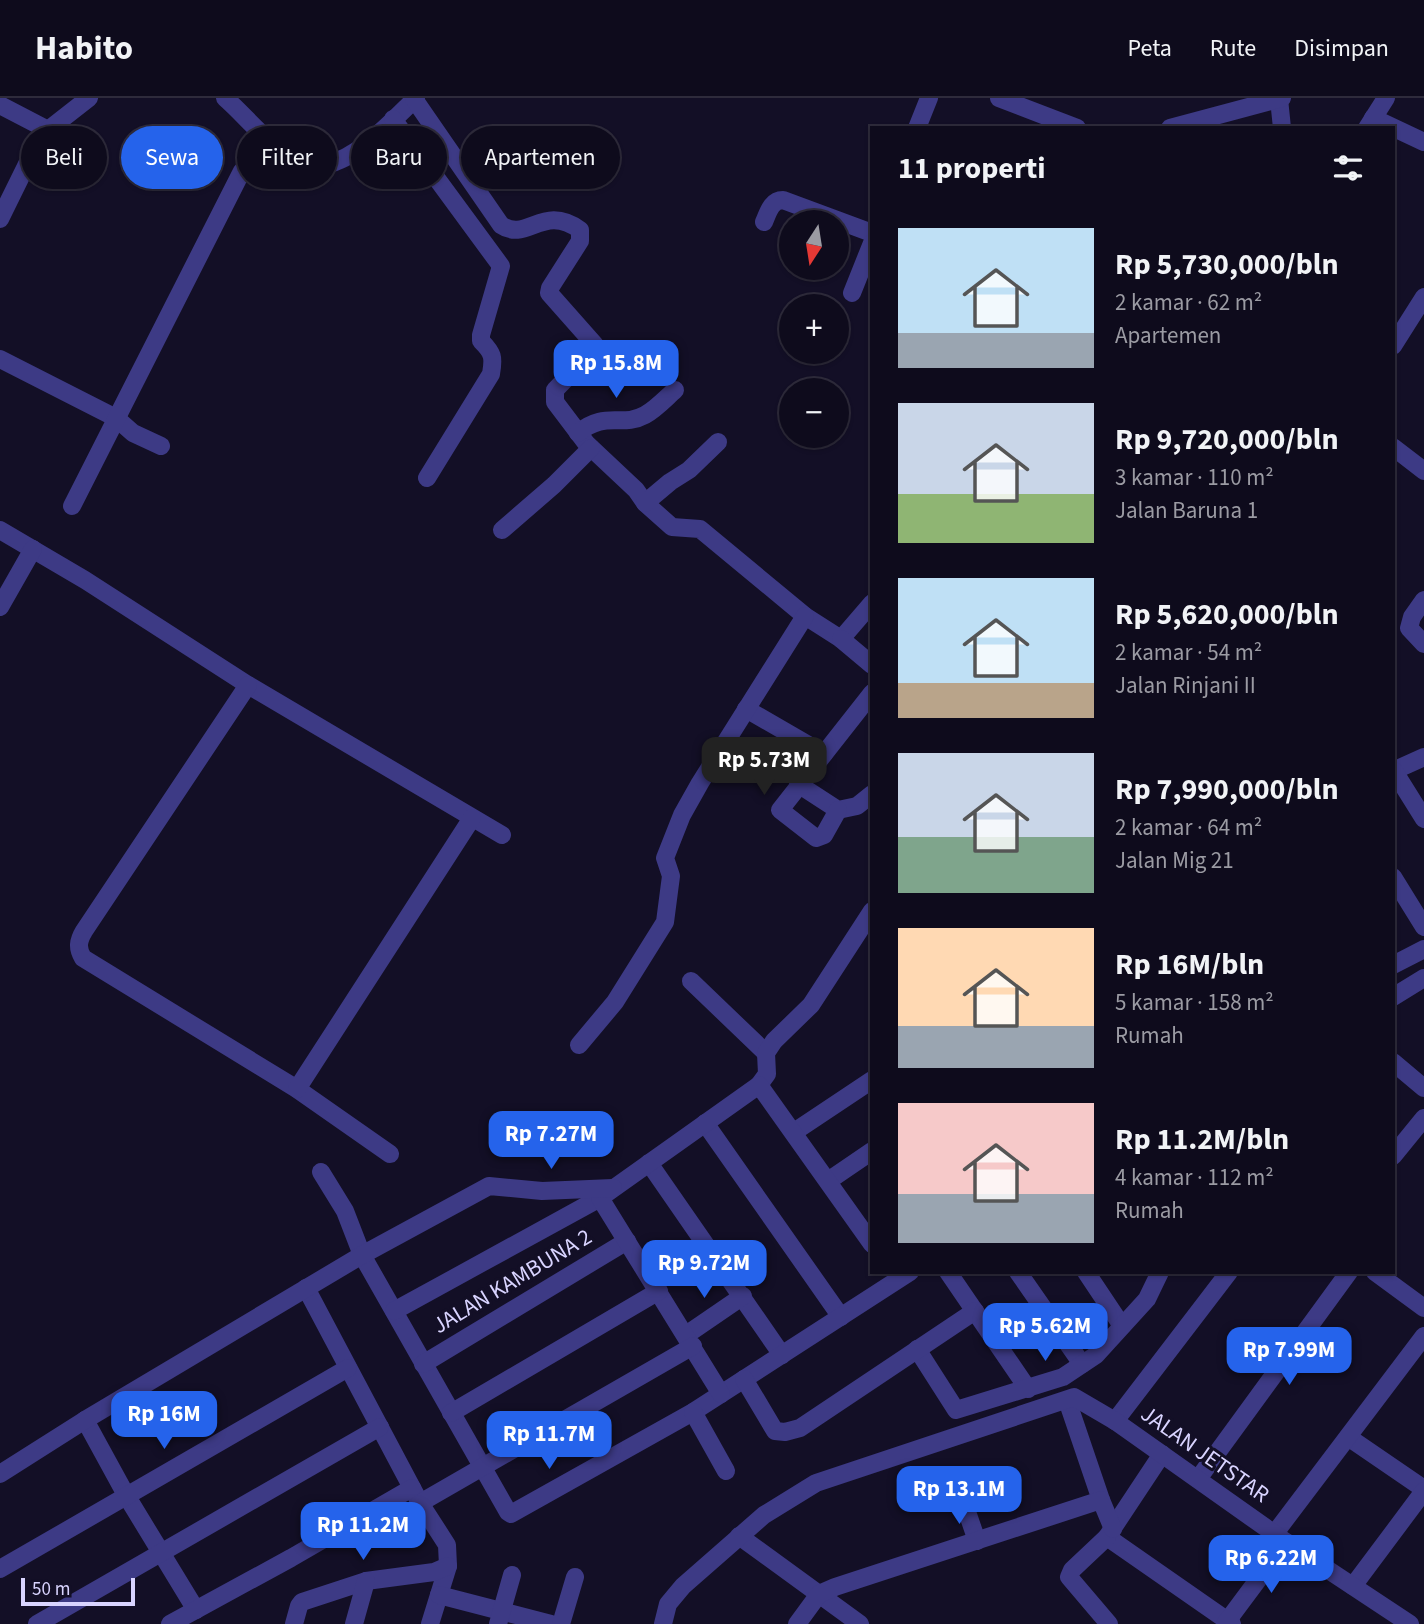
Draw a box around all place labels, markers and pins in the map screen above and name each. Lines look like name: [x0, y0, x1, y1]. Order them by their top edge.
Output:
pin: Rp 15.8M: [544, 341, 688, 400]
pin: Rp 5.73M: [692, 738, 836, 797]
pin: Rp 7.27M: [479, 1112, 623, 1171]
pin: Rp 9.72M: [632, 1240, 776, 1300]
pin: Rp 5.62M: [973, 1304, 1117, 1363]
pin: Rp 7.99M: [1217, 1328, 1361, 1387]
pin: Rp 16M: [107, 1392, 221, 1451]
pin: Rp 11.7M: [477, 1412, 621, 1471]
pin: Rp 13.1M: [887, 1466, 1031, 1526]
pin: Rp 11.2M: [291, 1502, 435, 1562]
pin: Rp 6.22M: [1199, 1536, 1343, 1595]

